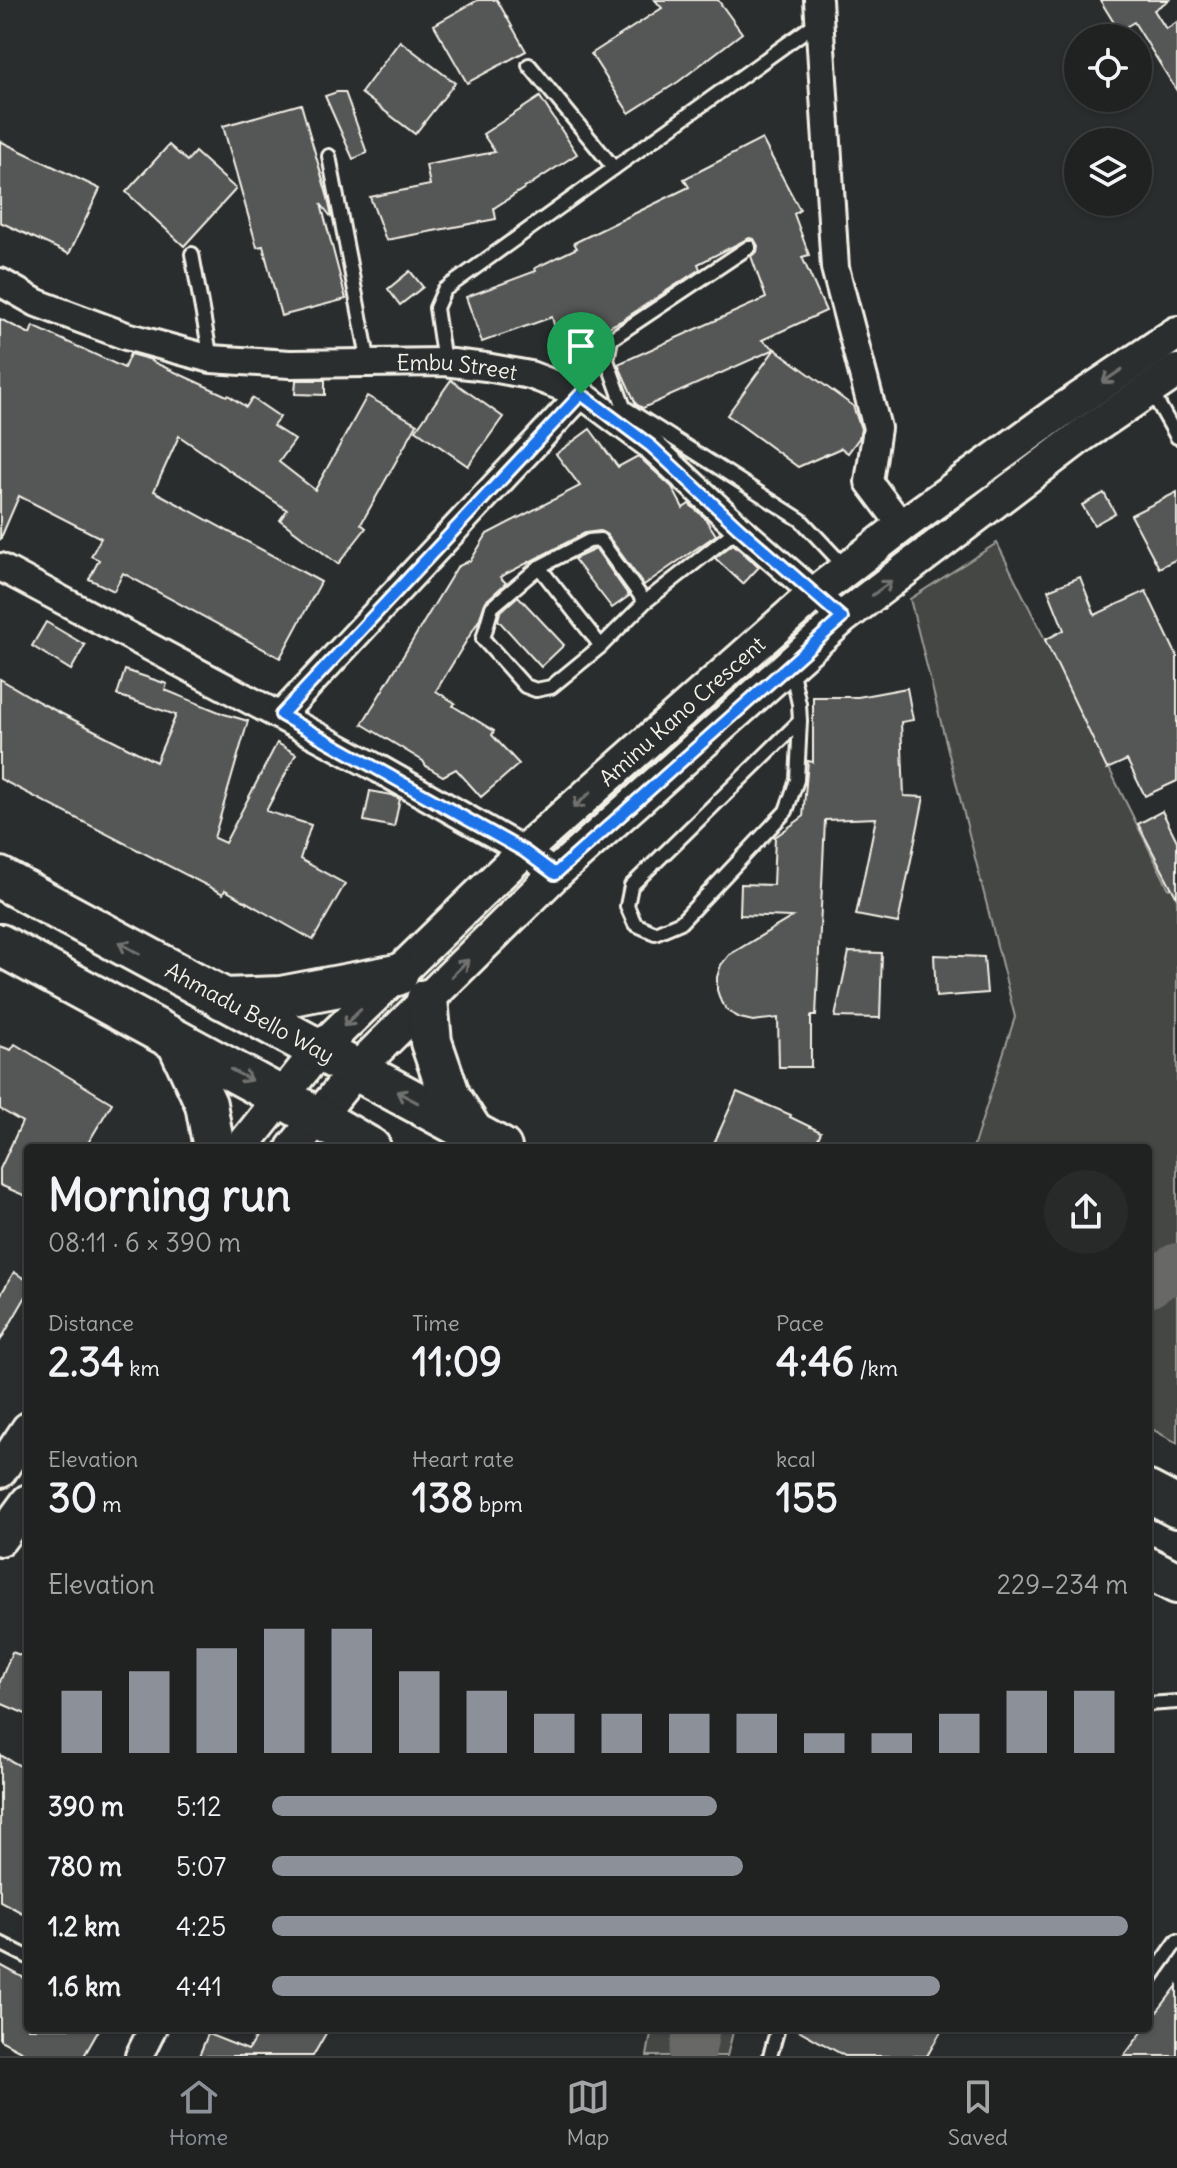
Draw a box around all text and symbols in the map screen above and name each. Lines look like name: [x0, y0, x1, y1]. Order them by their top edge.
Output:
map controls: [1064, 24, 1152, 216]
button: locate: [1064, 24, 1152, 112]
button: layers: [1064, 128, 1152, 216]
pin: [547, 312, 615, 394]
icon: arrive: [559, 324, 603, 368]
street label: Embu Street: [397, 348, 520, 386]
one-way arrow: [1102, 368, 1124, 385]
one-way arrow: [871, 579, 892, 596]
street label: Aminu Kano Crescent: [593, 630, 771, 792]
one-way arrow: [572, 791, 592, 809]
one-way arrow: [117, 940, 141, 956]
street label: Ahmadu Bello Way: [161, 956, 339, 1070]
one-way arrow: [450, 959, 469, 978]
one-way arrow: [343, 1008, 363, 1026]
one-way arrow: [229, 1068, 252, 1084]
one-way arrow: [396, 1089, 420, 1105]
text: Morning run: [48, 1168, 291, 1223]
button: share: [1044, 1170, 1128, 1254]
text: 08:11 · 6 × 390 m: [48, 1226, 241, 1259]
text: Distance: [48, 1309, 134, 1337]
text: Time: [412, 1309, 460, 1337]
text: Pace: [776, 1309, 824, 1337]
text: 2.34: [48, 1337, 124, 1387]
text: 11:09: [412, 1337, 502, 1387]
text: 4:46: [776, 1337, 854, 1387]
text: km: [124, 1354, 160, 1382]
text: /km: [854, 1354, 898, 1382]
text: Elevation: [48, 1445, 138, 1473]
text: Heart rate: [412, 1445, 514, 1473]
text: kcal: [776, 1445, 816, 1473]
text: 30: [48, 1473, 97, 1523]
text: 138: [412, 1473, 474, 1523]
text: 155: [776, 1473, 838, 1523]
text: m: [97, 1490, 122, 1518]
text: bpm: [474, 1490, 523, 1518]
text: Elevation: [48, 1568, 155, 1601]
text: 229–234 m: [997, 1568, 1128, 1601]
text: 390 m: [48, 1790, 124, 1823]
text: 5:12: [176, 1790, 221, 1823]
text: 780 m: [48, 1850, 122, 1883]
text: 5:07: [176, 1850, 226, 1883]
text: 1.2 km: [48, 1910, 120, 1943]
text: 4:25: [176, 1910, 226, 1943]
text: 1.6 km: [48, 1970, 121, 2003]
text: 4:41: [176, 1970, 222, 2003]
tab: Home: [169, 2075, 228, 2151]
tab: Map: [566, 2075, 610, 2151]
tab: Saved: [948, 2075, 1008, 2151]

